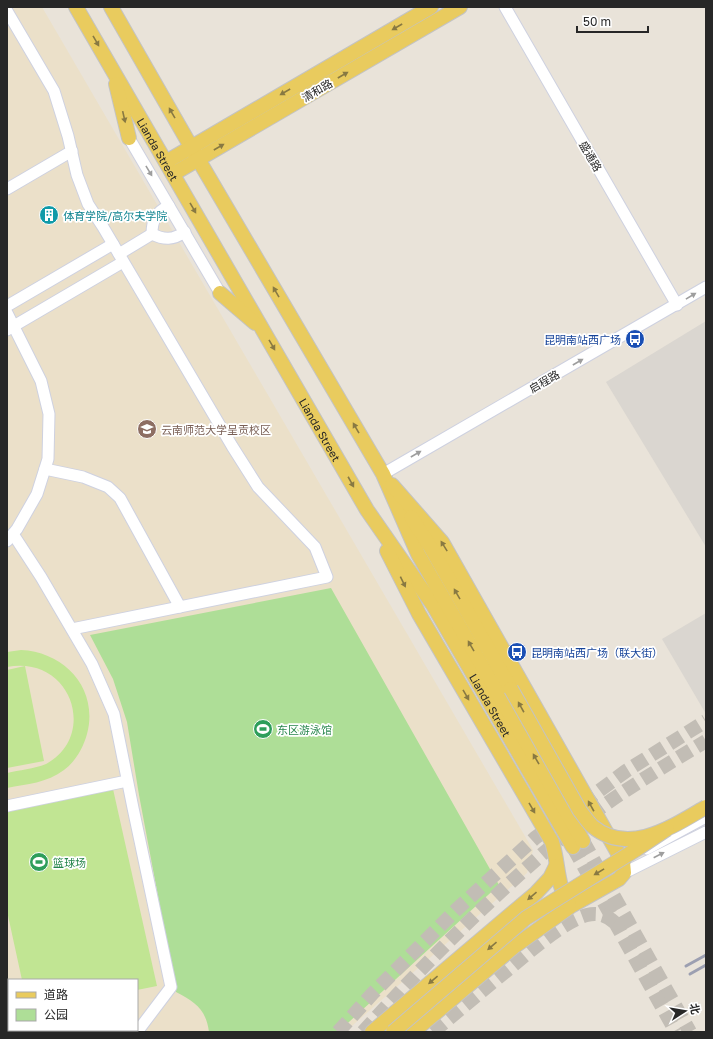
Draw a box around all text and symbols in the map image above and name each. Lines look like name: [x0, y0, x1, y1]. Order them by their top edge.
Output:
scale bar: [577, 8, 648, 34]
text: 50 m: [583, 14, 611, 29]
one-way arrow: [391, 23, 403, 30]
one-way arrow: [93, 35, 100, 47]
one-way arrow: [337, 71, 349, 78]
street label: 清和路: [299, 76, 335, 104]
one-way arrow: [279, 89, 291, 96]
one-way arrow: [168, 107, 175, 119]
one-way arrow: [121, 112, 127, 124]
street label: Lianda Street: [135, 115, 181, 183]
street label: 盛通路: [577, 138, 605, 174]
one-way arrow: [213, 144, 225, 151]
one-way arrow: [145, 165, 152, 177]
one-way arrow: [189, 202, 196, 214]
building icon: 体育学院/高尔夫学院: [38, 204, 60, 226]
place label: 体育学院/高尔夫学院: [63, 209, 167, 222]
one-way arrow: [272, 286, 279, 298]
one-way arrow: [686, 293, 697, 300]
bus stop icon: 昆明南站西广场: [624, 328, 646, 350]
place label: 昆明南站西广场: [544, 333, 621, 346]
one-way arrow: [269, 339, 276, 351]
one-way arrow: [572, 358, 584, 365]
street label: 启程路: [526, 367, 562, 395]
street label: Lianda Street: [297, 396, 344, 463]
school or university icon: 云南师范大学呈贡校区: [136, 418, 158, 440]
one-way arrow: [352, 422, 359, 434]
place label: 云南师范大学呈贡校区: [161, 423, 271, 436]
one-way arrow: [410, 451, 422, 457]
one-way arrow: [348, 476, 355, 488]
one-way arrow: [441, 540, 448, 552]
one-way arrow: [400, 576, 406, 588]
one-way arrow: [454, 588, 461, 600]
one-way arrow: [467, 640, 474, 652]
bus stop icon: 昆明南站西广场（联大街）: [506, 641, 528, 663]
place label: 昆明南站西广场（联大街）: [531, 646, 663, 659]
street label: Lianda Street: [467, 671, 514, 739]
one-way arrow: [463, 690, 470, 701]
one-way arrow: [518, 701, 525, 713]
sports icon: 东区游泳馆: [252, 718, 274, 740]
place label: 东区游泳馆: [277, 723, 332, 736]
one-way arrow: [532, 753, 539, 765]
one-way arrow: [588, 800, 595, 812]
one-way arrow: [528, 802, 535, 814]
sports icon: 篮球场: [28, 851, 50, 873]
one-way arrow: [654, 852, 665, 858]
place label: 篮球场: [53, 856, 86, 869]
one-way arrow: [593, 869, 605, 876]
one-way arrow: [527, 891, 537, 901]
one-way arrow: [487, 942, 497, 951]
one-way arrow: [428, 976, 438, 985]
legend: [8, 979, 138, 1031]
text: 道路: [44, 987, 68, 1002]
north arrow: [665, 991, 705, 1031]
text: 北: [688, 1002, 703, 1016]
text: 公园: [44, 1007, 68, 1022]

